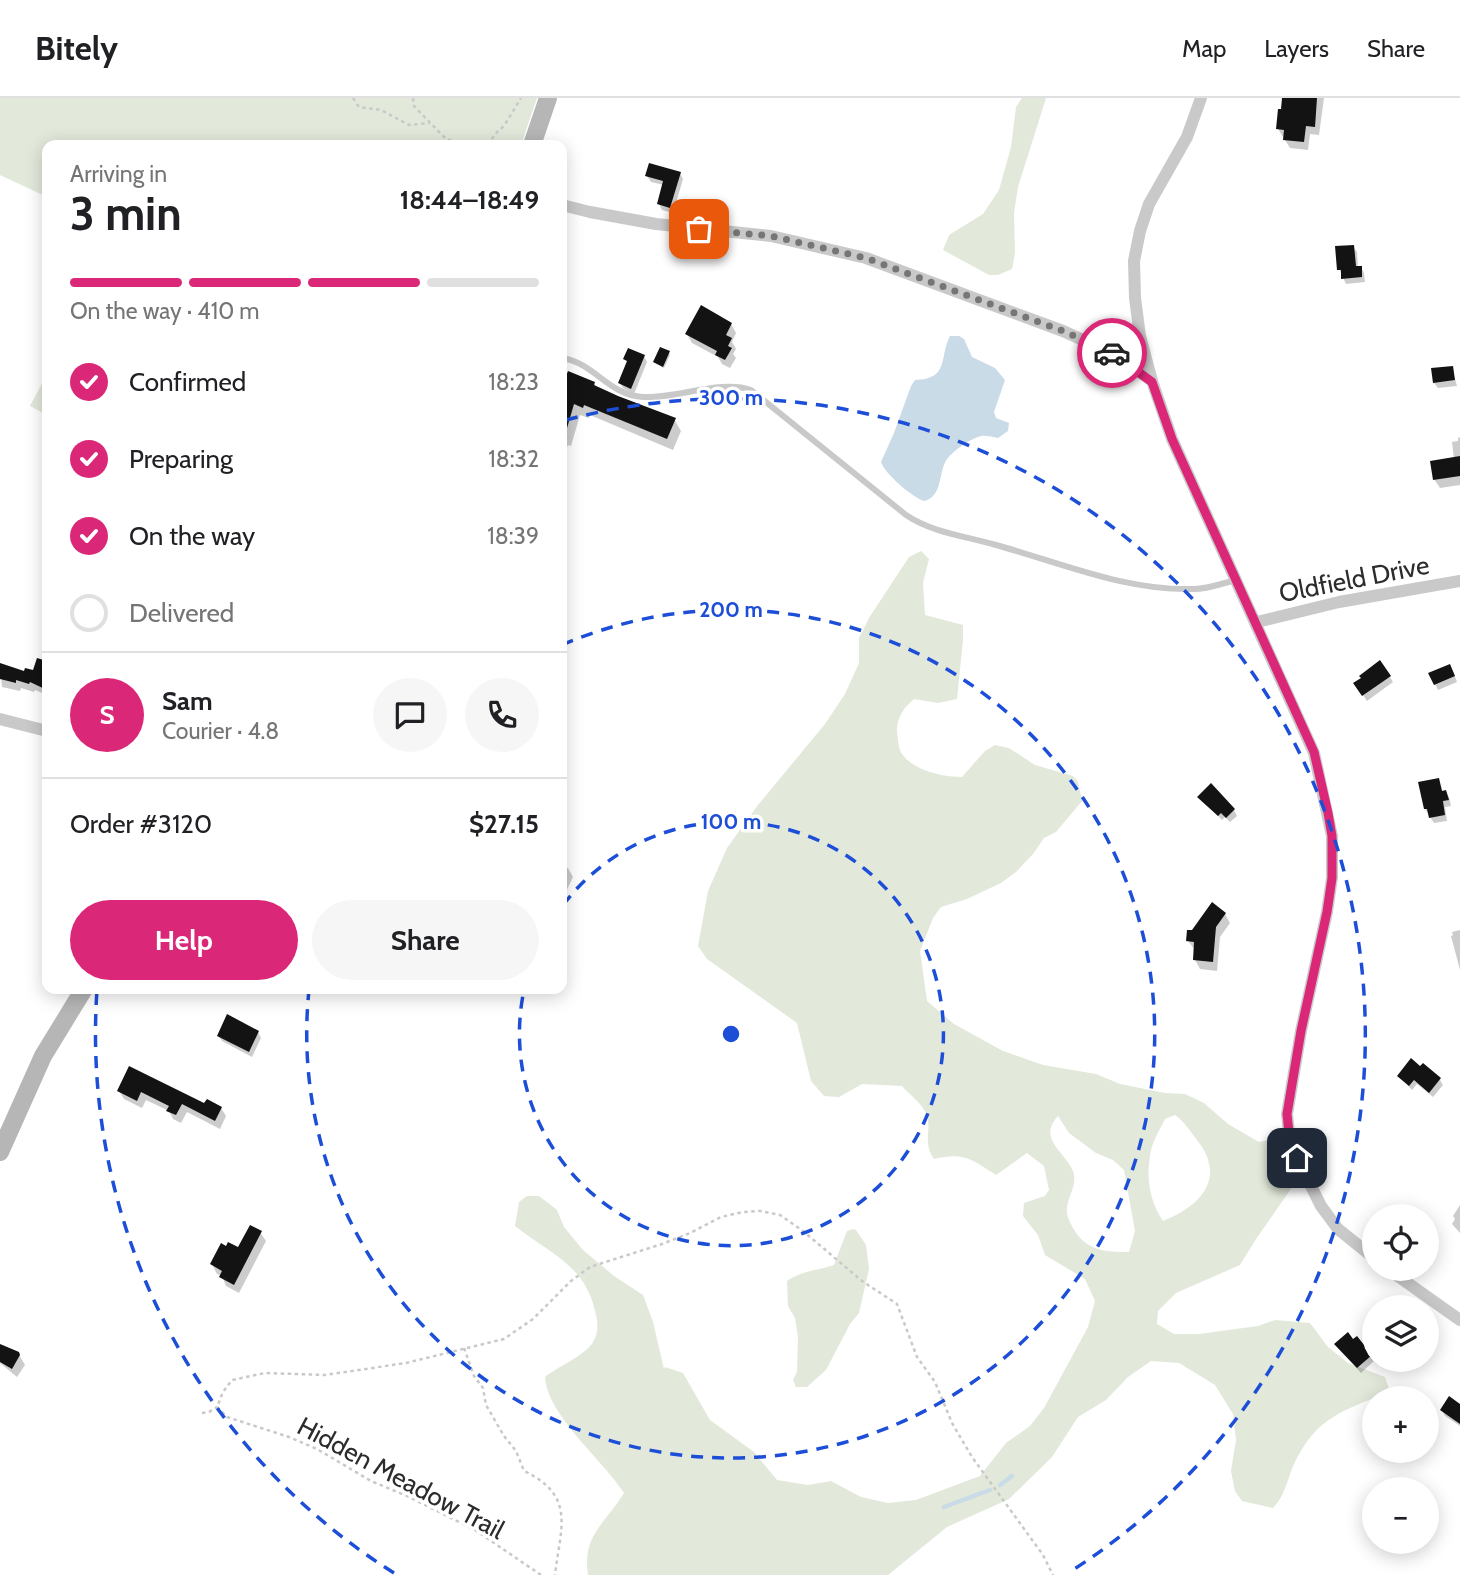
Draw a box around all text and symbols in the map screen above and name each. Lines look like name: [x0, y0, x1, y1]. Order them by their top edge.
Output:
text: Bitely: [35, 28, 118, 68]
text: Map: [1182, 34, 1226, 63]
text: Layers: [1264, 34, 1329, 63]
text: Share: [1367, 34, 1425, 63]
text: Arriving in: [70, 160, 167, 188]
text: 18:44–18:49: [400, 184, 539, 216]
text: 3 min: [70, 186, 182, 242]
pin: [669, 199, 729, 259]
icon: bag: [680, 210, 718, 248]
text: On the way · 410 m: [70, 297, 260, 325]
courier: [1077, 318, 1147, 388]
icon: car: [1093, 334, 1131, 372]
icon: check: [70, 363, 108, 401]
text: Confirmed: [129, 366, 246, 398]
text: 18:23: [488, 368, 539, 396]
text: 300 m: [699, 385, 763, 410]
icon: check: [70, 440, 108, 478]
text: Preparing: [129, 443, 233, 475]
text: 18:32: [488, 445, 539, 473]
icon: check: [70, 517, 108, 555]
text: On the way: [129, 520, 255, 552]
text: 18:39: [487, 522, 539, 550]
street label: Oldfield Drive: [1276, 549, 1432, 609]
text: Delivered: [129, 597, 234, 629]
text: 200 m: [699, 597, 763, 622]
button: chat: [373, 678, 447, 752]
button: phone: [465, 678, 539, 752]
text: Sam: [162, 685, 213, 717]
text: S: [99, 699, 115, 731]
text: Courier · 4.8: [162, 717, 279, 745]
text: Order #3120: [70, 808, 212, 840]
text: $27.15: [469, 808, 539, 840]
text: 100 m: [701, 809, 761, 834]
button: Help: [70, 900, 298, 980]
button: Share: [312, 900, 539, 980]
centre of rings: [719, 1022, 743, 1046]
pin: [1267, 1128, 1327, 1188]
icon: home: [1278, 1139, 1316, 1177]
map controls: [1362, 1204, 1439, 1554]
button: locate: [1362, 1204, 1439, 1281]
button: layers: [1362, 1295, 1439, 1372]
button: +: [1362, 1386, 1439, 1463]
street label: Hidden Meadow Trail: [292, 1410, 510, 1546]
button: −: [1362, 1477, 1439, 1554]

